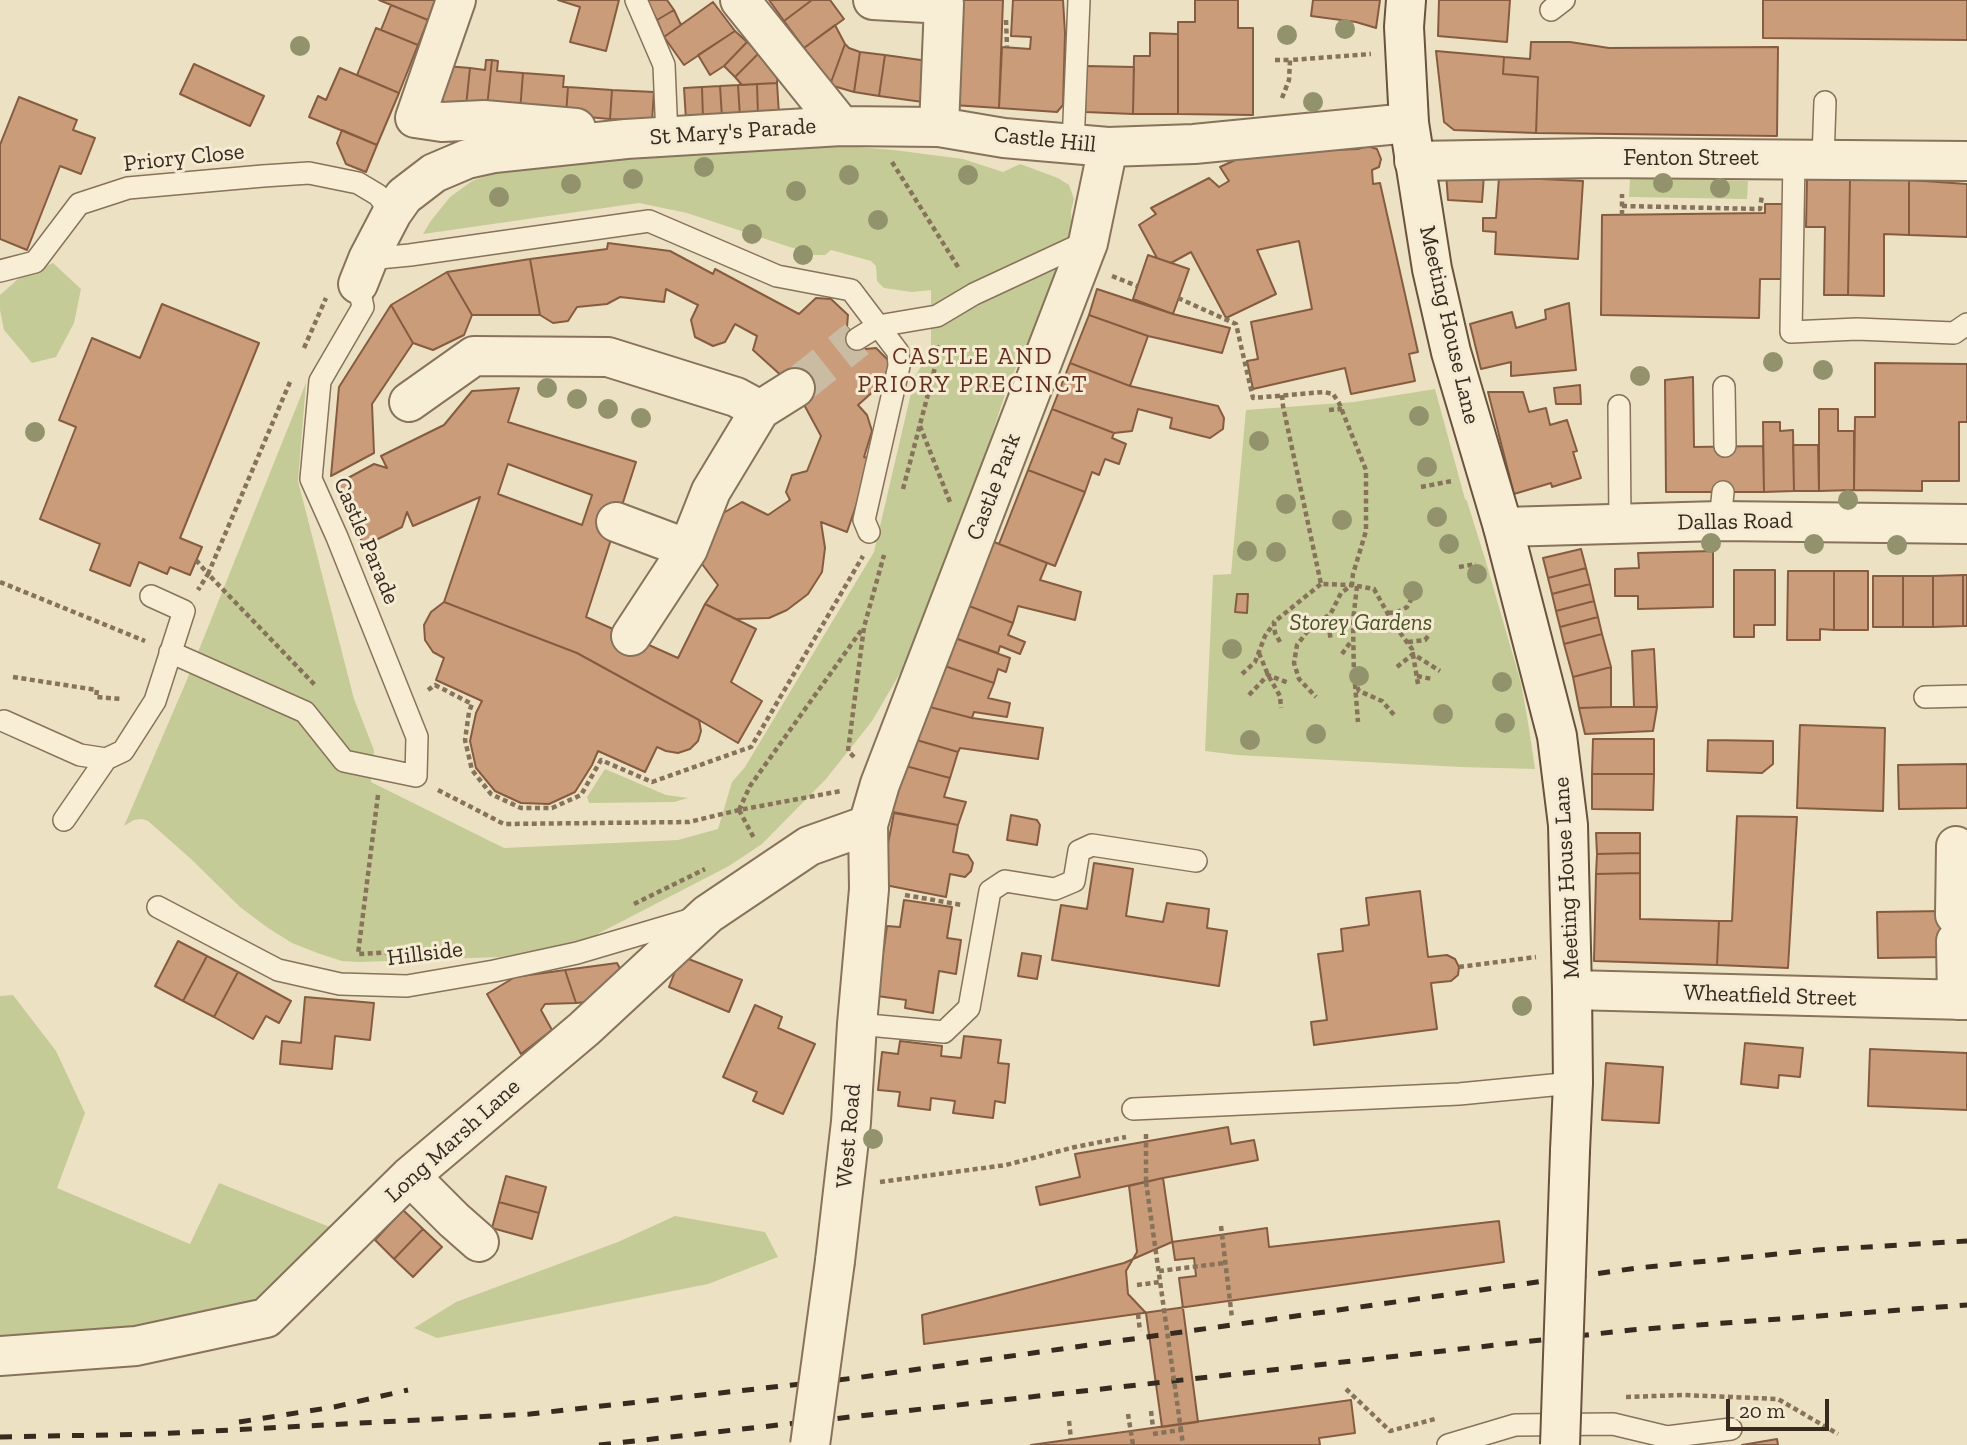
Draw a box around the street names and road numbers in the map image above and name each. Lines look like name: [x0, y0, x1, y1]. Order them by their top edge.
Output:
street label: St Mary's Parade: [649, 112, 817, 152]
street label: Castle Hill: [992, 121, 1098, 159]
street label: Priory Close: [122, 138, 246, 178]
street label: Fenton Street: [1623, 144, 1759, 172]
street label: Meeting House Lane: [1413, 223, 1485, 427]
street label: Castle Park: [961, 430, 1027, 544]
street label: Castle Parade: [327, 473, 405, 609]
street label: Dallas Road: [1677, 507, 1793, 537]
street label: Meeting House Lane: [1548, 776, 1586, 980]
street label: Hillside: [386, 936, 464, 972]
street label: Wheatfield Street: [1683, 979, 1857, 1013]
street label: Long Marsh Lane: [380, 1073, 526, 1209]
street label: West Road: [831, 1083, 867, 1189]

